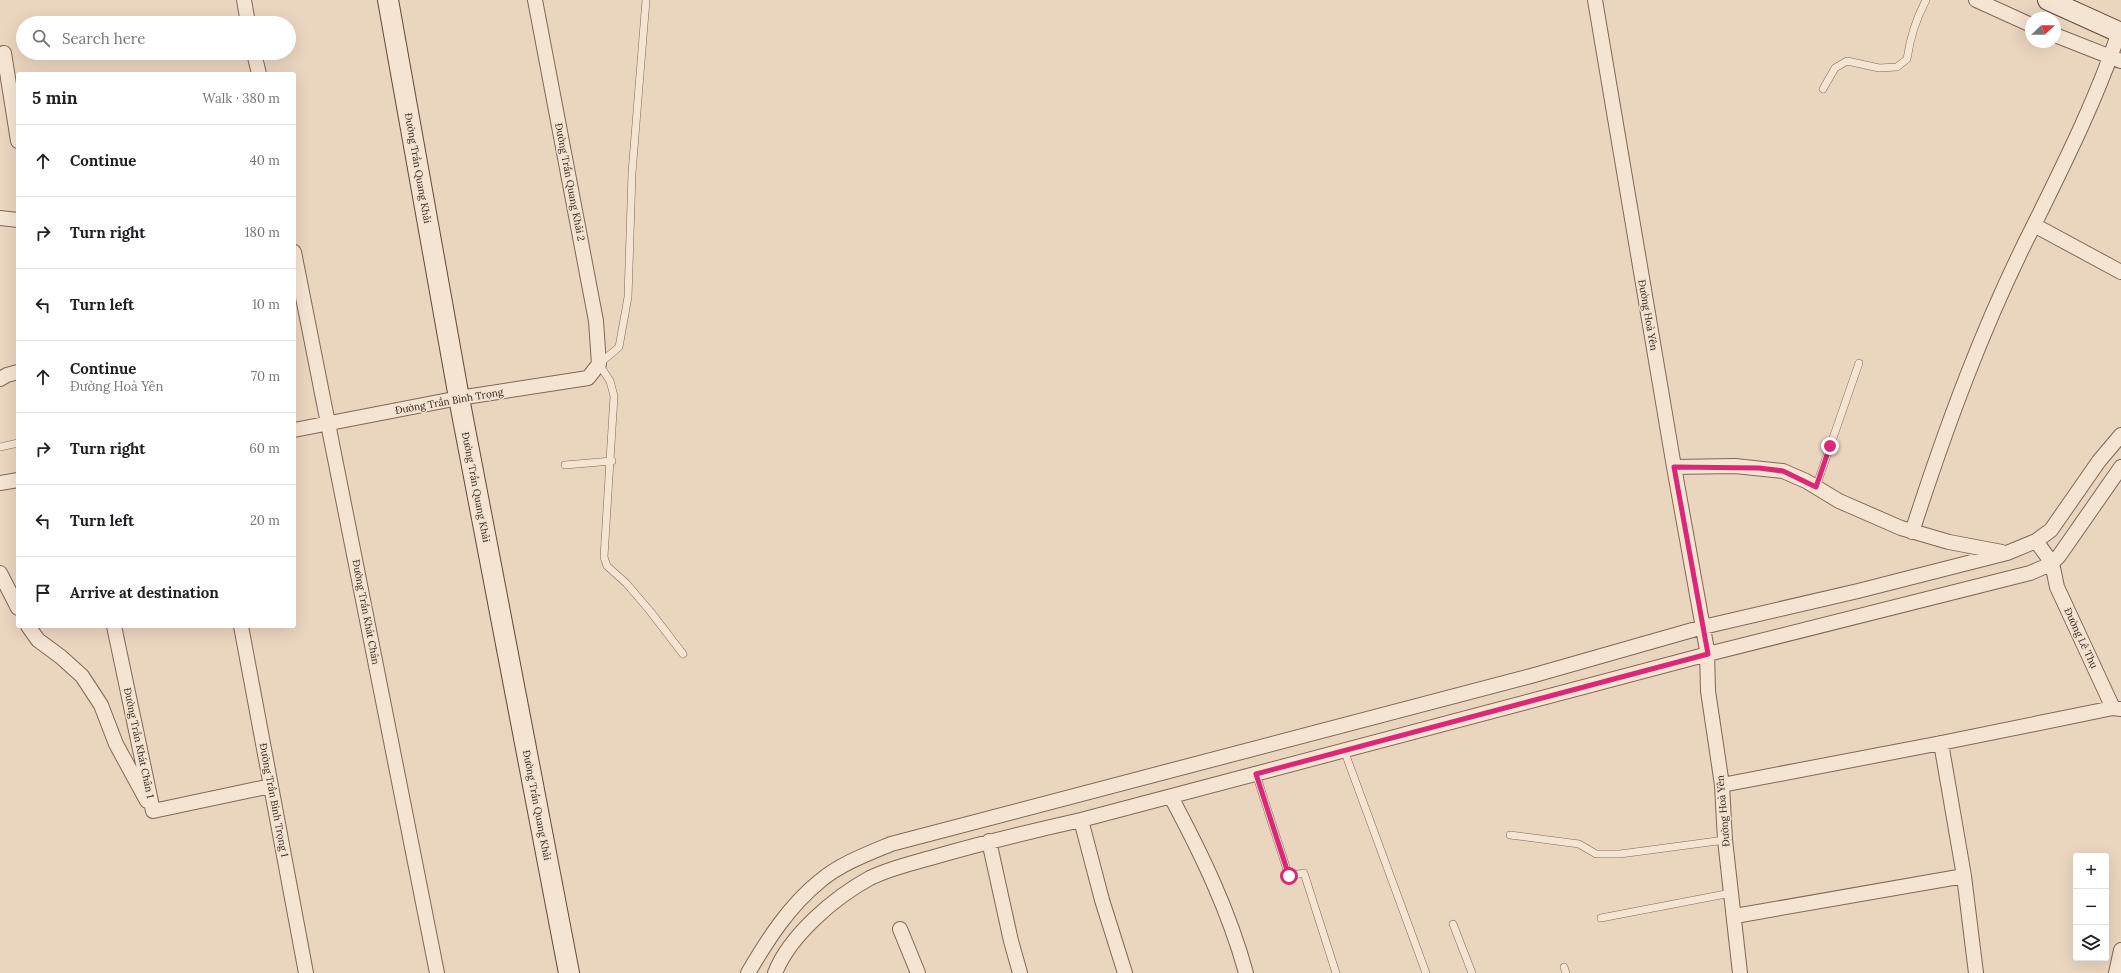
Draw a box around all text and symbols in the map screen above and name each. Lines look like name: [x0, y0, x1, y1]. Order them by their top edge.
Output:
north arrow: [2025, 12, 2061, 48]
search box: [16, 16, 296, 60]
icon: search: [30, 27, 52, 49]
text: Search here: [62, 29, 145, 48]
text: 5 min: [32, 87, 78, 109]
text: Walk · 380 m: [203, 90, 280, 107]
street label: Đường Trần Quang Khải: [402, 112, 434, 224]
street label: Đường Trần Quang Khải 2: [552, 122, 588, 242]
icon: ahead: [32, 150, 54, 172]
text: Continue: [70, 151, 136, 170]
text: 40 m: [250, 152, 280, 169]
icon: right: [32, 222, 54, 244]
text: Turn right: [70, 223, 146, 242]
text: 180 m: [245, 224, 280, 241]
street label: Đường Hoà Yên: [1635, 278, 1661, 352]
icon: left: [32, 294, 54, 316]
text: Turn left: [70, 295, 134, 314]
text: 10 m: [252, 296, 280, 313]
text: Continue: [70, 359, 136, 378]
icon: ahead: [32, 366, 54, 388]
text: 70 m: [251, 368, 280, 385]
text: Đường Hoà Yên: [70, 378, 163, 395]
street label: Đường Trần Bình Trọng: [394, 385, 505, 417]
street label: Đường Trần Quang Khải: [459, 431, 493, 543]
route end: [1821, 437, 1839, 455]
icon: right: [32, 438, 54, 460]
text: Turn right: [70, 439, 146, 458]
text: 60 m: [249, 440, 280, 457]
icon: left: [32, 510, 54, 532]
text: Turn left: [70, 511, 134, 530]
text: 20 m: [250, 512, 280, 529]
street label: Đường Trần Khát Chân: [349, 558, 383, 666]
icon: arrive: [32, 582, 54, 604]
text: Arrive at destination: [70, 583, 219, 602]
street label: Đường Lê Thụ: [2061, 605, 2101, 671]
street label: Đường Trần Khát Chân 1: [121, 686, 157, 800]
street label: Đường Trần Bình Trọng 1: [257, 742, 292, 858]
street label: Đường Trần Quang Khải: [520, 749, 554, 861]
street label: Đường Hoà Yên: [1713, 775, 1733, 847]
map controls: [2073, 853, 2109, 961]
button: +: [2073, 853, 2109, 889]
route start: [1280, 867, 1298, 885]
button: −: [2073, 889, 2109, 925]
button: layers: [2073, 925, 2109, 961]

